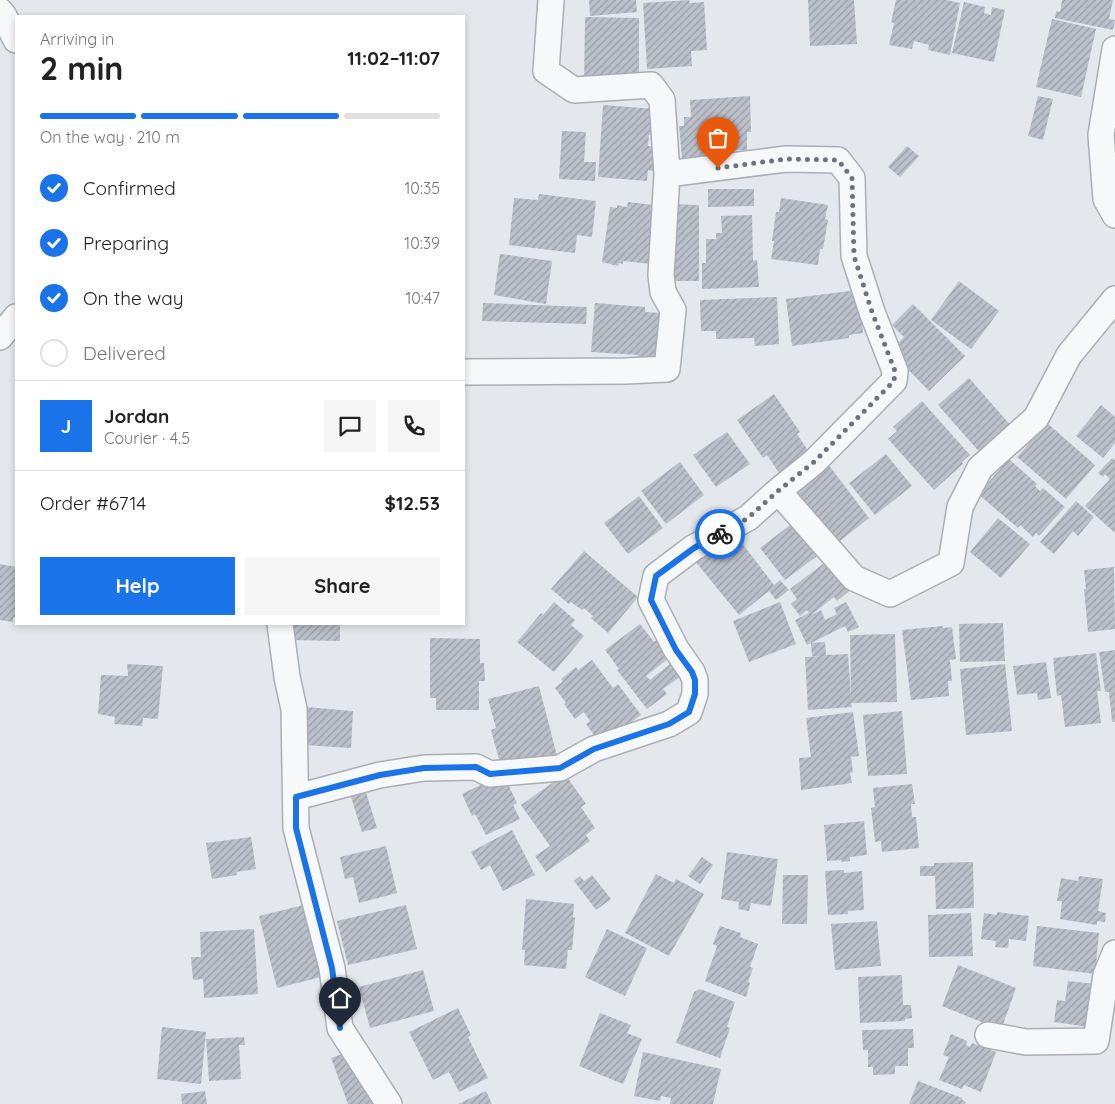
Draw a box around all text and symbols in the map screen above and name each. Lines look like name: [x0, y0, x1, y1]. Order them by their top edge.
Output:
text: Arriving in: [40, 29, 114, 49]
text: 11:02–11:07: [347, 46, 440, 70]
text: 2 min: [40, 48, 123, 88]
pin: [697, 117, 739, 168]
icon: bag: [704, 124, 732, 152]
text: On the way · 210 m: [40, 127, 180, 147]
icon: check: [40, 174, 68, 202]
text: Confirmed: [83, 176, 176, 200]
text: 10:35: [404, 178, 440, 198]
icon: check: [40, 229, 68, 257]
text: Preparing: [83, 231, 169, 255]
text: 10:39: [404, 233, 440, 253]
icon: check: [40, 284, 68, 312]
text: On the way: [83, 286, 184, 310]
text: 10:47: [405, 288, 440, 308]
text: Delivered: [83, 341, 166, 365]
button: chat: [324, 400, 376, 452]
button: phone: [388, 400, 440, 452]
text: Jordan: [104, 404, 169, 428]
text: J: [61, 414, 71, 438]
text: Courier · 4.5: [104, 428, 190, 448]
text: Order #6714: [40, 491, 146, 515]
text: $12.53: [385, 491, 440, 515]
courier: [695, 509, 745, 559]
icon: bike: [706, 520, 734, 548]
button: Help: [40, 557, 235, 615]
button: Share: [245, 557, 440, 615]
pin: [319, 977, 361, 1028]
icon: home: [326, 984, 354, 1012]

